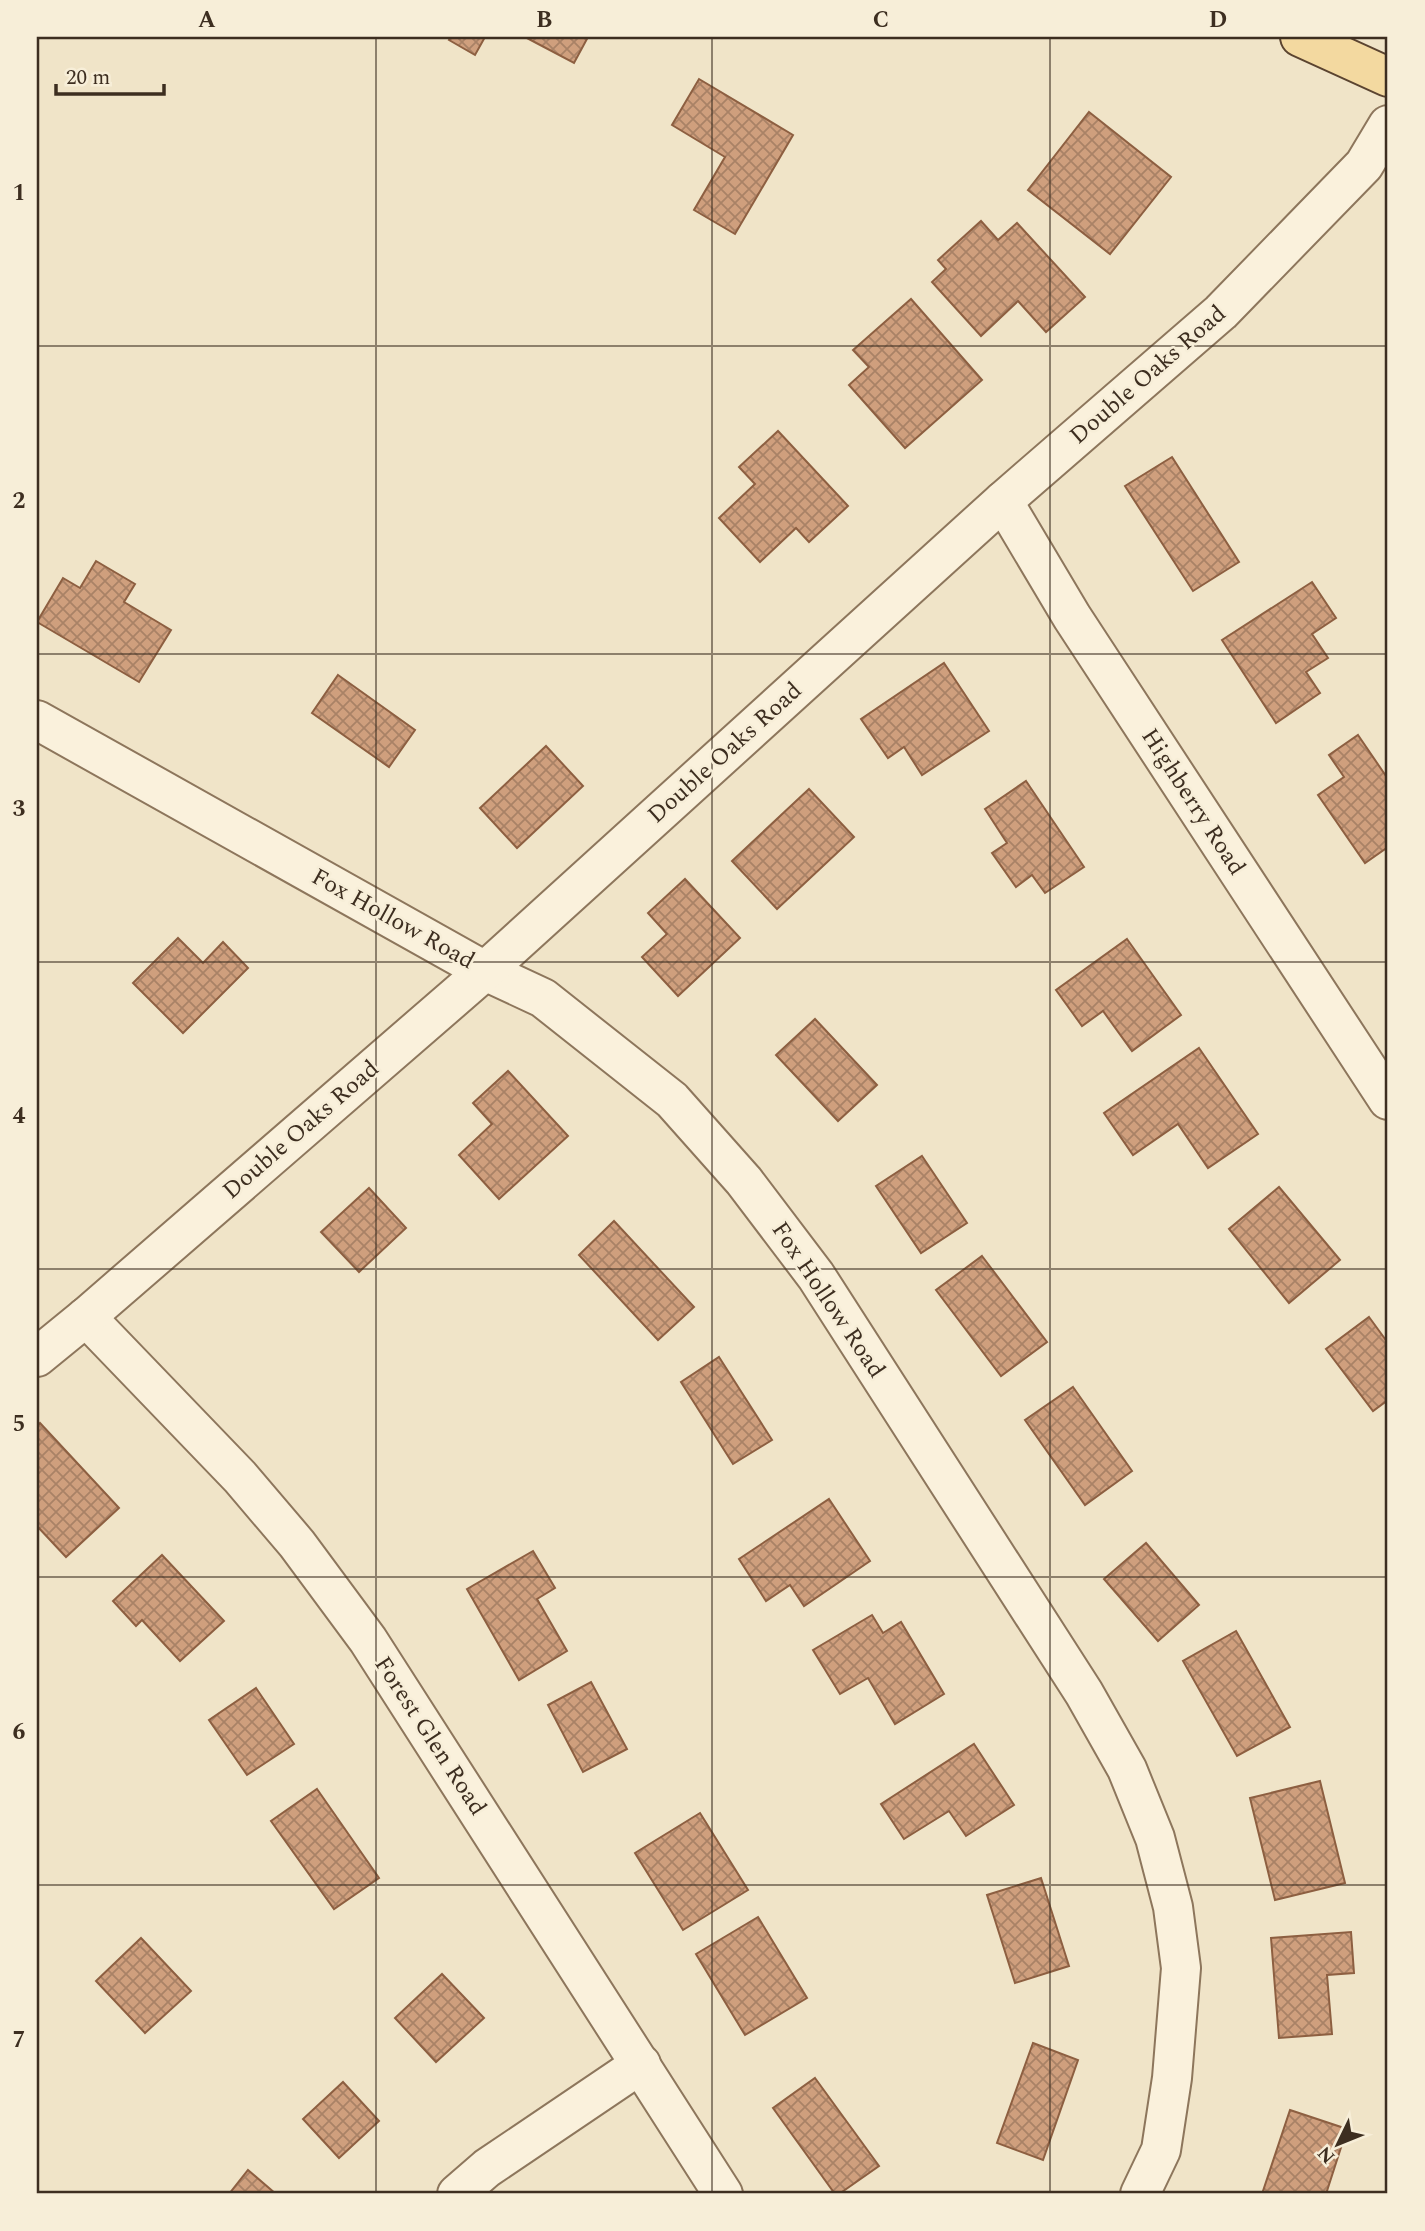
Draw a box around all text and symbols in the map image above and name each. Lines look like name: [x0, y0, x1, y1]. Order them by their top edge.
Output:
text: A: [198, 3, 216, 38]
text: B: [536, 3, 552, 38]
text: C: [873, 3, 889, 38]
text: D: [1209, 3, 1227, 38]
scale bar: [56, 52, 164, 96]
text: 20 m: [66, 62, 110, 94]
text: 1: [13, 176, 25, 211]
street label: Double Oaks Road: [1062, 297, 1234, 453]
text: 2: [13, 484, 26, 519]
street label: Double Oaks Road: [640, 674, 810, 832]
street label: Highberry Road: [1132, 721, 1254, 883]
text: 3: [13, 792, 26, 827]
street label: Fox Hollow Road: [305, 859, 481, 979]
street label: Double Oaks Road: [215, 1052, 387, 1208]
text: 4: [13, 1099, 26, 1134]
street label: Fox Hollow Road: [762, 1214, 894, 1386]
text: 5: [13, 1407, 25, 1442]
street label: Forest Glen Road: [365, 1649, 495, 1823]
text: 6: [13, 1715, 26, 1750]
text: 7: [13, 2023, 25, 2058]
north arrow: [1302, 2108, 1372, 2178]
text: N: [1311, 2139, 1343, 2170]

